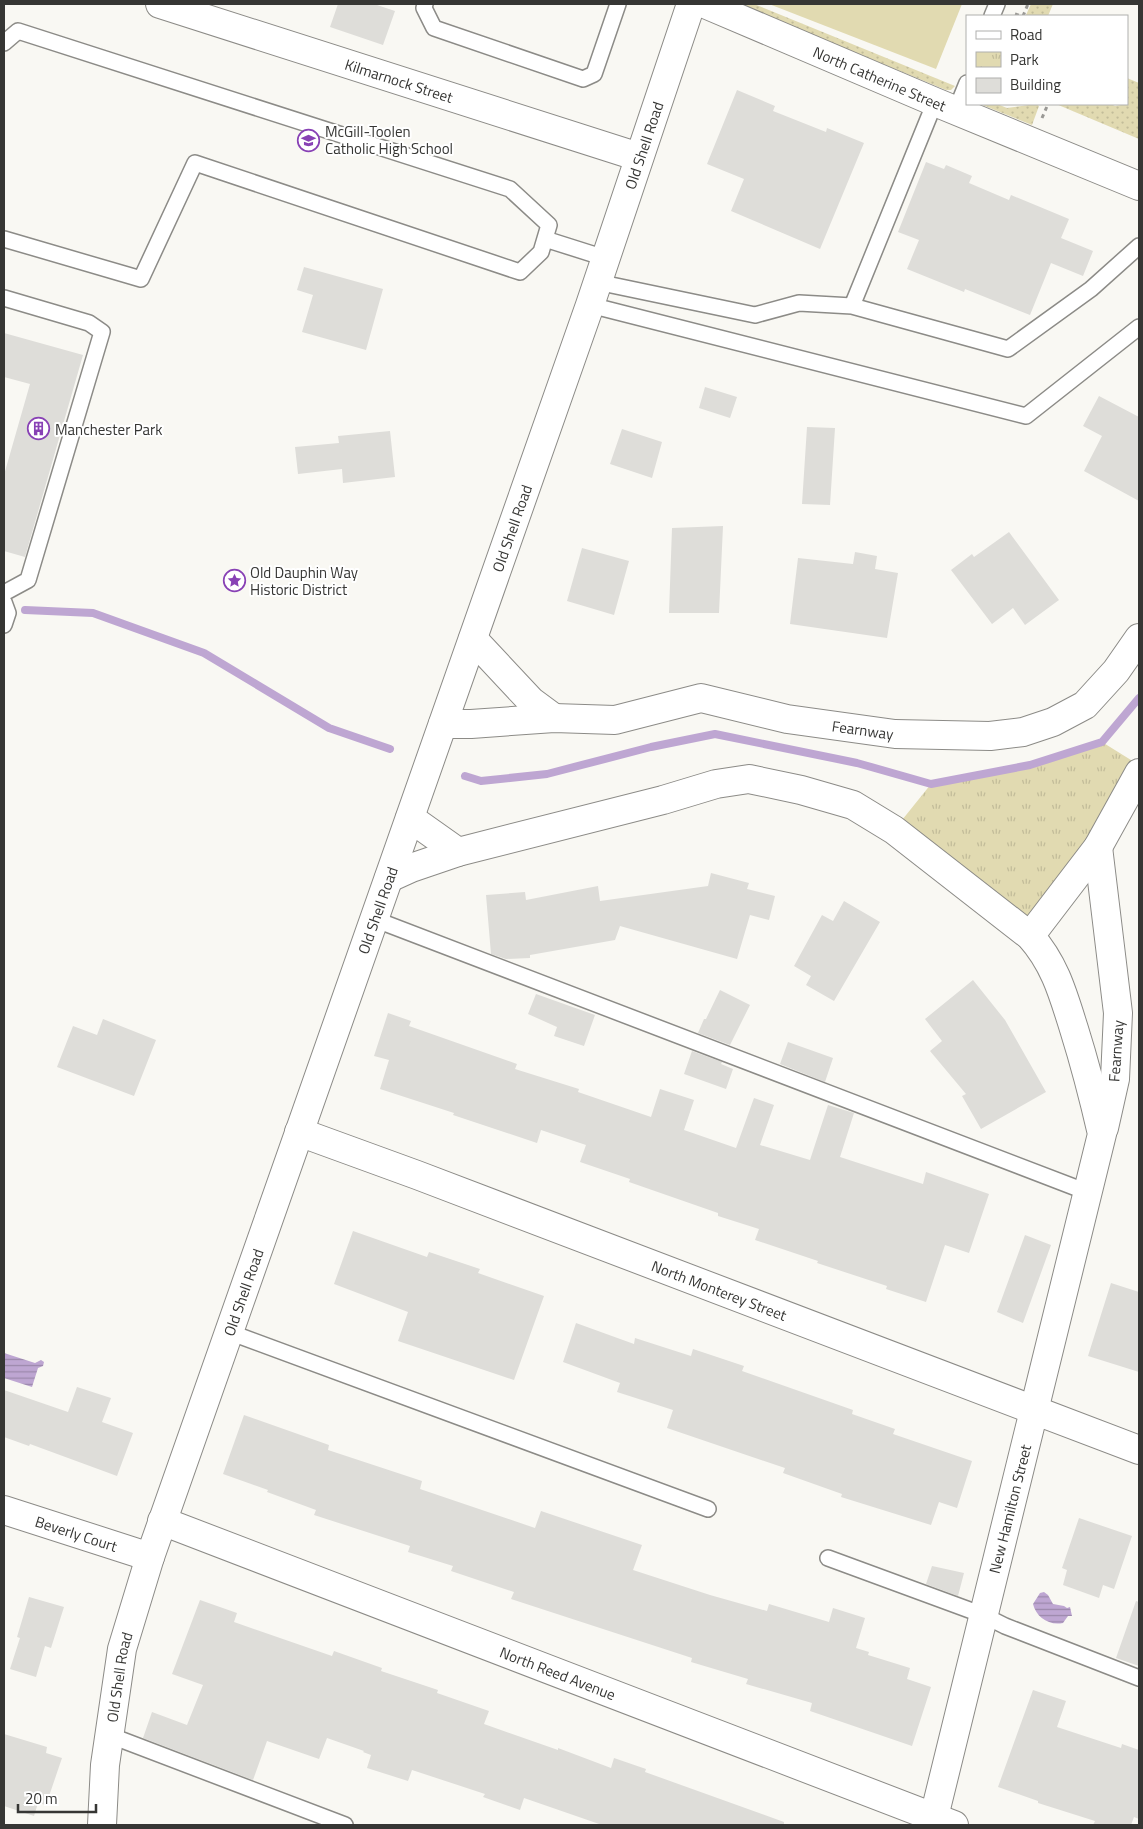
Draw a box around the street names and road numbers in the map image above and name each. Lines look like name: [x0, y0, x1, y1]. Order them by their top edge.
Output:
street label: North Catherine Street: [810, 40, 950, 117]
street label: Kilmarnock Street: [342, 52, 457, 109]
street label: Old Shell Road: [618, 98, 669, 192]
street label: Old Shell Road: [486, 481, 538, 575]
street label: Fearnway: [830, 714, 895, 745]
street label: Old Shell Road: [351, 863, 403, 957]
street label: Fearnway: [1102, 1019, 1130, 1083]
street label: Old Shell Road: [217, 1246, 269, 1339]
street label: North Monterey Street: [648, 1254, 791, 1327]
street label: New Hamilton Street: [983, 1441, 1037, 1576]
street label: Beverly Court: [32, 1509, 121, 1557]
street label: Old Shell Road: [100, 1629, 138, 1724]
street label: North Reed Avenue: [497, 1640, 619, 1706]

